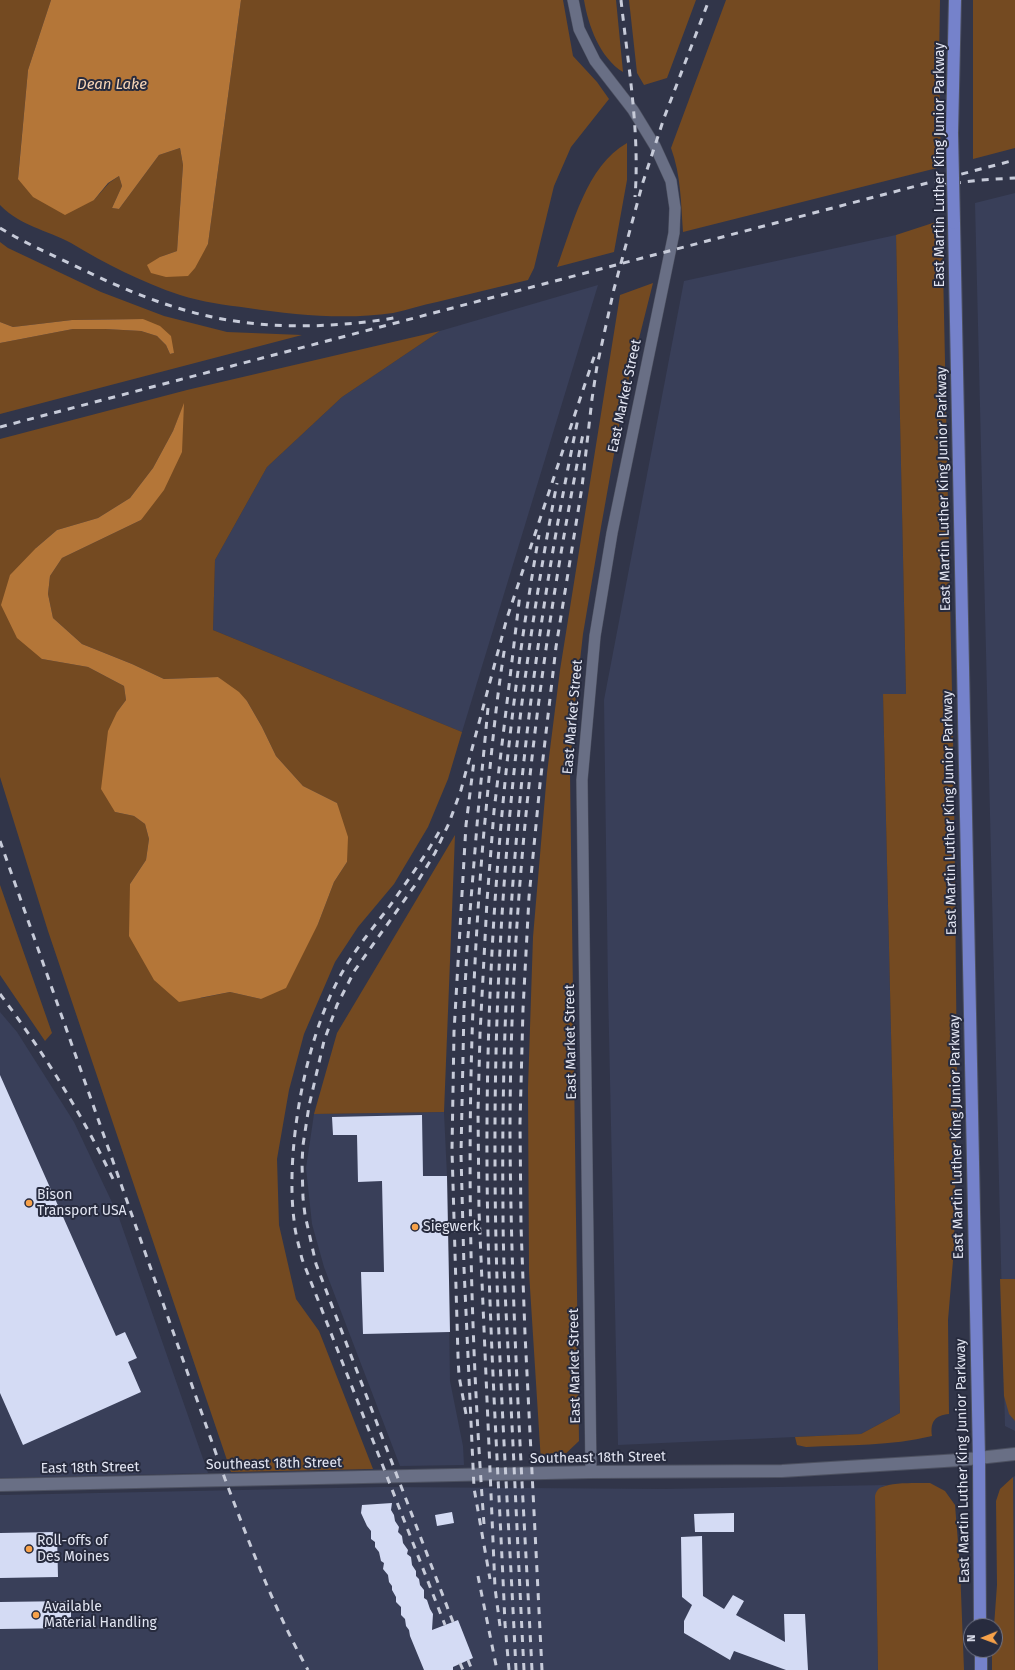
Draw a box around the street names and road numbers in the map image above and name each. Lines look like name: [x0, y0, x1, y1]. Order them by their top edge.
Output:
street label: East Martin Luther King Junior Parkway: [932, 43, 948, 287]
street label: East Market Street: [605, 338, 645, 454]
street label: East Martin Luther King Junior Parkway: [933, 366, 955, 612]
street label: East Market Street: [560, 659, 586, 775]
street label: East Martin Luther King Junior Parkway: [939, 690, 961, 936]
street label: East Market Street: [562, 984, 580, 1100]
street label: East Martin Luther King Junior Parkway: [946, 1014, 968, 1260]
street label: East Market Street: [566, 1308, 584, 1424]
street label: East Martin Luther King Junior Parkway: [952, 1338, 974, 1584]
street label: Southeast 18th Street: [530, 1448, 666, 1468]
street label: Southeast 18th Street: [206, 1454, 342, 1474]
street label: East 18th Street: [40, 1459, 140, 1477]

